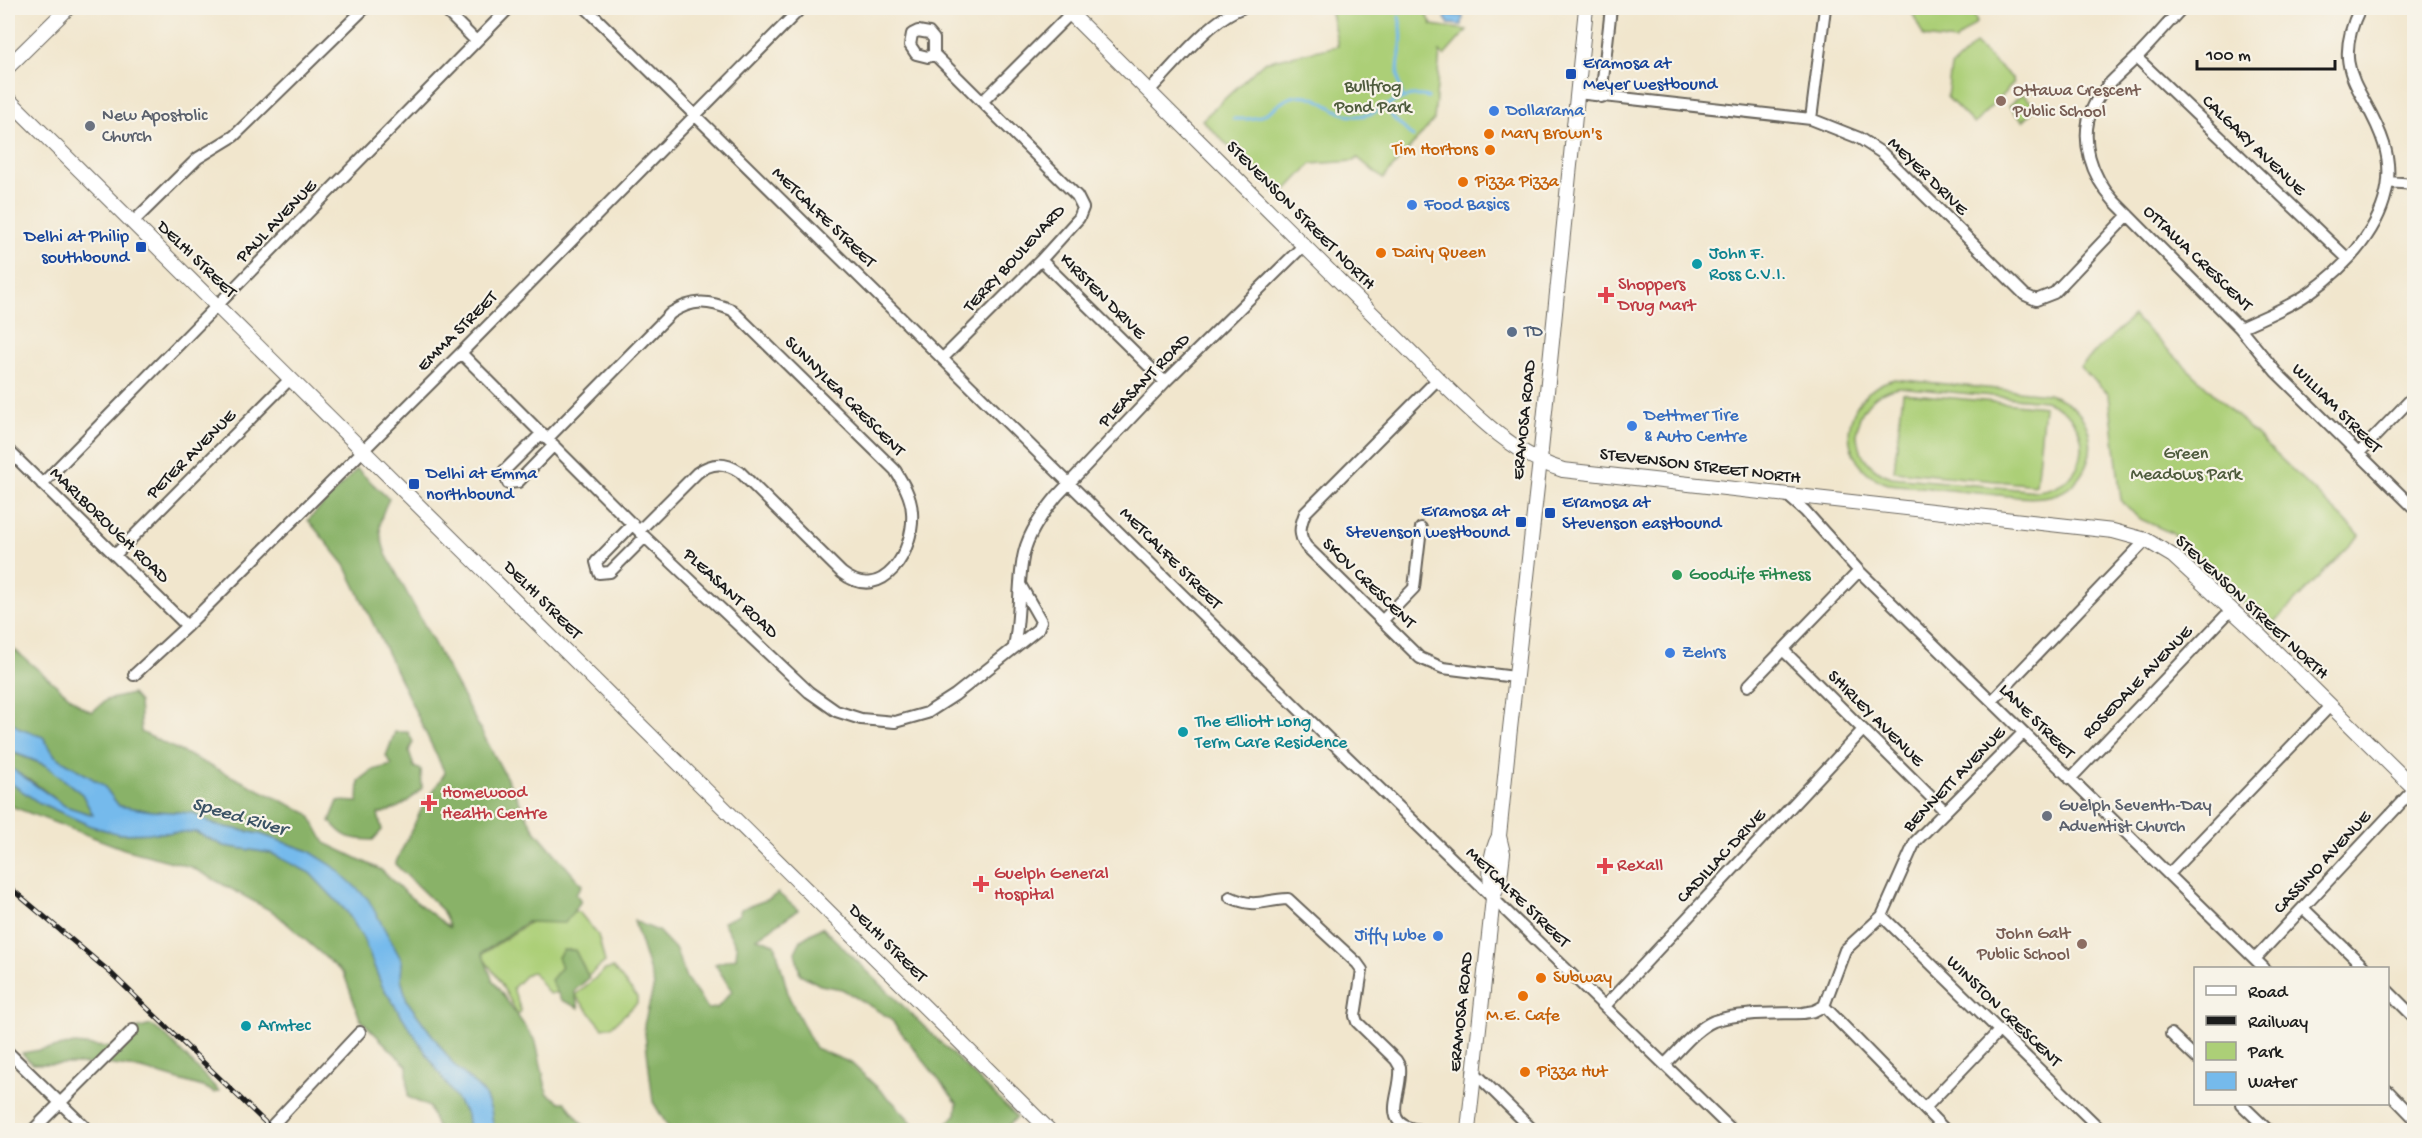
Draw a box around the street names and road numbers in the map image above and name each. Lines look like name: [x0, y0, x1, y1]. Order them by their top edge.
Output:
street label: CALGARY AVENUE: [2197, 91, 2310, 201]
street label: MEYER DRIVE: [1882, 133, 1972, 221]
street label: STEVENSON STREET NORTH: [1221, 137, 1379, 295]
street label: METCALFE STREET: [767, 163, 880, 274]
street label: PAUL AVENUE: [232, 176, 322, 268]
street label: TERRY BOULEVARD: [959, 201, 1070, 318]
street label: OTTAWA CRESCENT: [2138, 201, 2257, 317]
street label: DELHI STREET: [151, 216, 241, 304]
street label: KIRSTEN DRIVE: [1055, 250, 1150, 345]
street label: EMMA STREET: [413, 287, 503, 377]
street label: PLEASANT ROAD: [1094, 329, 1195, 433]
street label: SUNNYLEA CRESCENT: [779, 332, 909, 462]
street label: ERAMOSA ROAD: [1508, 359, 1542, 481]
street label: WILLIAM STREET: [2287, 360, 2386, 459]
street label: PETER AVENUE: [142, 405, 242, 505]
street label: STEVENSON STREET NORTH: [1598, 444, 1802, 490]
street label: MARLBOROUGH ROAD: [45, 463, 173, 589]
street label: METCALFE STREET: [1114, 503, 1226, 615]
street label: STEVENSON STREET NORTH: [2170, 531, 2333, 685]
street label: SKOV CRESCENT: [1317, 534, 1420, 635]
street label: PLEASANT ROAD: [677, 544, 782, 644]
street label: DELHI STREET: [498, 557, 586, 645]
street label: ROSEDALE AVENUE: [2079, 621, 2198, 744]
street label: SHIRLEY AVENUE: [1822, 666, 1928, 772]
street label: LANE STREET: [1994, 680, 2079, 765]
street label: BENNETT AVENUE: [1899, 722, 2011, 838]
street label: CADILLAC DRIVE: [1673, 805, 1771, 908]
street label: CASSINO AVENUE: [2270, 806, 2377, 919]
street label: METCALFE STREET: [1461, 843, 1574, 954]
street label: DELHI STREET: [843, 900, 931, 988]
street label: ERAMOSA ROAD: [1445, 951, 1479, 1073]
street label: WINSTON CRESCENT: [1941, 952, 2066, 1073]

